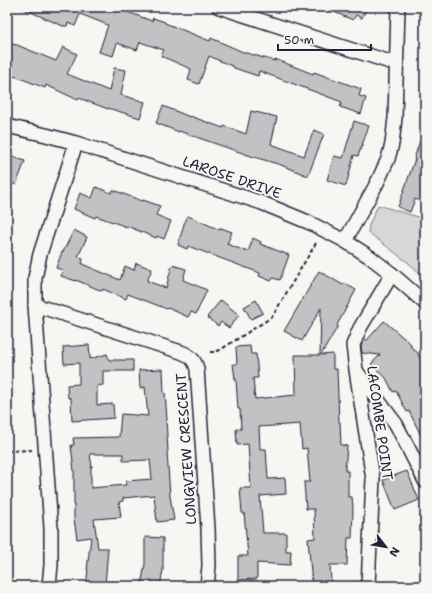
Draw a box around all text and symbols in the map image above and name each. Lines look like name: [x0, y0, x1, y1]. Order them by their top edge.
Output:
scale bar: [278, 26, 371, 52]
text: 50 m: [284, 32, 314, 48]
street label: LAROSE DRIVE: [180, 152, 284, 202]
street label: LACOMBE POINT: [363, 365, 397, 482]
street label: LONGVIEW CRESCENT: [172, 372, 200, 525]
north arrow: [366, 527, 406, 567]
text: N: [385, 544, 403, 560]

